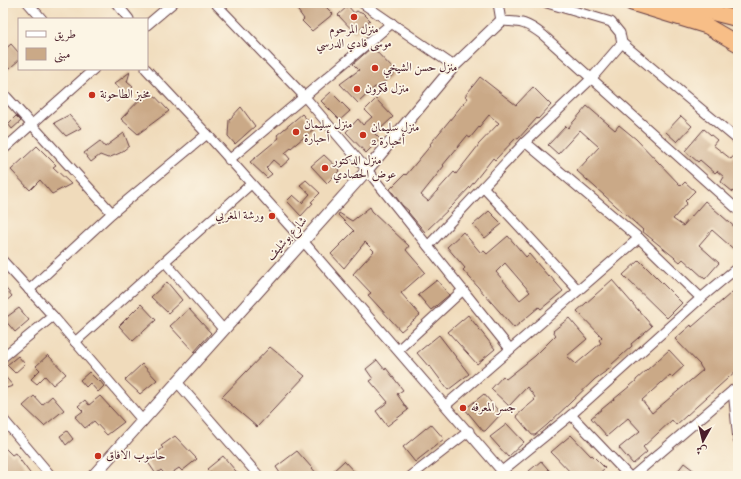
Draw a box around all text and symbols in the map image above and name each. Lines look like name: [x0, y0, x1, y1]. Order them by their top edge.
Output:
marker: منزل المرحوم موسى فادي الدرسي: [349, 12, 359, 22]
legend: [18, 18, 148, 70]
place label: منزل المرحوم موسى فادي الدرسي: [316, 21, 392, 54]
text: طريق: [54, 26, 76, 44]
text: مبنى: [54, 46, 70, 64]
place label: منزل حسن الشيخي: [383, 59, 457, 79]
marker: منزل حسن الشيخي: [370, 63, 380, 73]
place label: منزل فكرون: [365, 80, 409, 98]
marker: منزل فكرون: [352, 84, 362, 94]
place label: مخبز الطاحونة: [100, 86, 151, 104]
marker: مخبز الطاحونة: [87, 90, 97, 100]
place label: منزل سليمان أحبارة: [304, 116, 352, 148]
place label: منزل سليمان أحبارة 2: [371, 119, 419, 151]
marker: منزل سليمان أحبارة: [291, 127, 301, 137]
marker: منزل سليمان أحبارة 2: [358, 130, 368, 140]
place label: منزل الدكتور عوض الحصادي: [332, 152, 396, 184]
marker: منزل الدكتور عوض الحصادي: [320, 163, 330, 173]
place label: ورشة المغربي: [215, 207, 264, 225]
marker: ورشة المغربي: [267, 211, 277, 221]
street label: شارع بوشليف: [262, 213, 313, 266]
place label: جسر المعرفه: [471, 399, 516, 417]
marker: جسر المعرفه: [458, 403, 468, 413]
north arrow: [683, 421, 723, 461]
text: ش: [695, 441, 708, 459]
place label: حاسوب الافاق: [106, 447, 166, 465]
marker: حاسوب الافاق: [93, 451, 103, 461]

